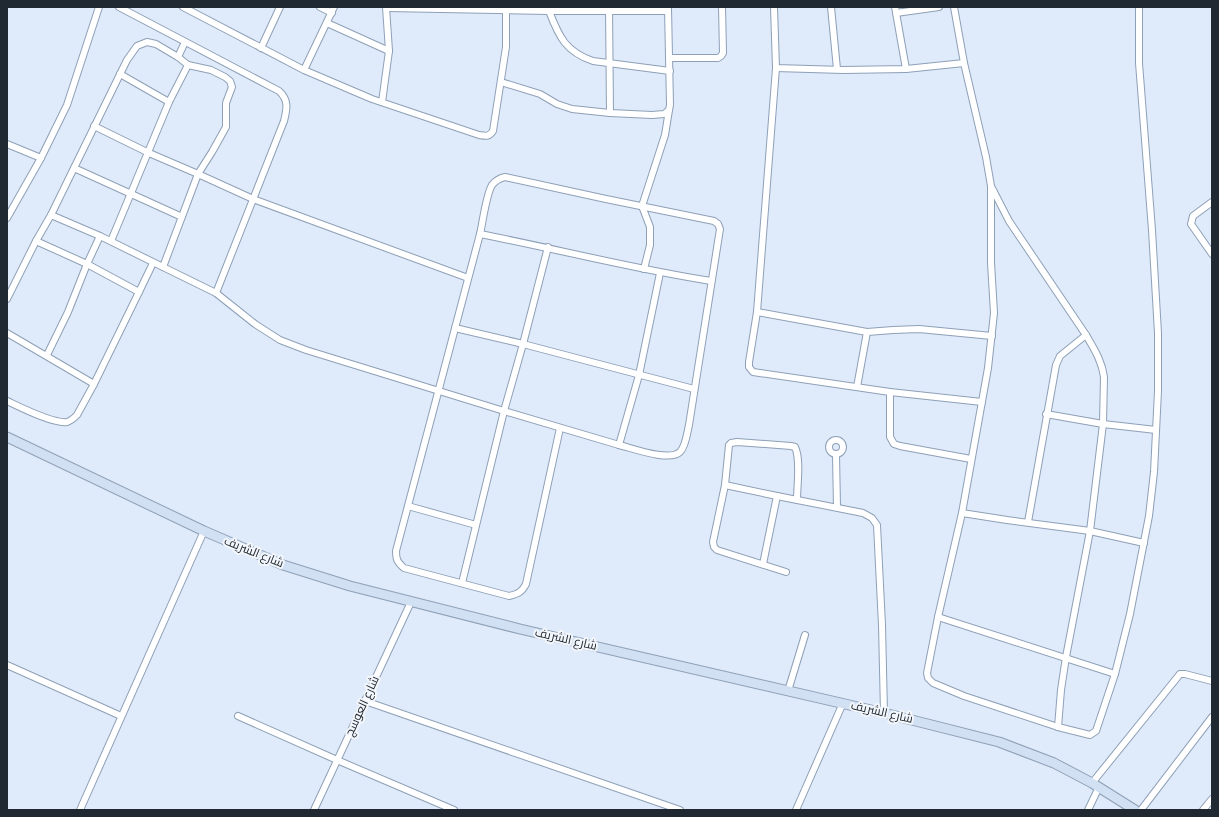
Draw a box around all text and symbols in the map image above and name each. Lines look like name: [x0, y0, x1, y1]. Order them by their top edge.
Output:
street label: شارع الشريف: [222, 534, 286, 571]
street label: شارع الشريف: [533, 625, 598, 654]
street label: شارع العوسج: [342, 674, 383, 739]
street label: شارع الشريف: [849, 698, 914, 727]

